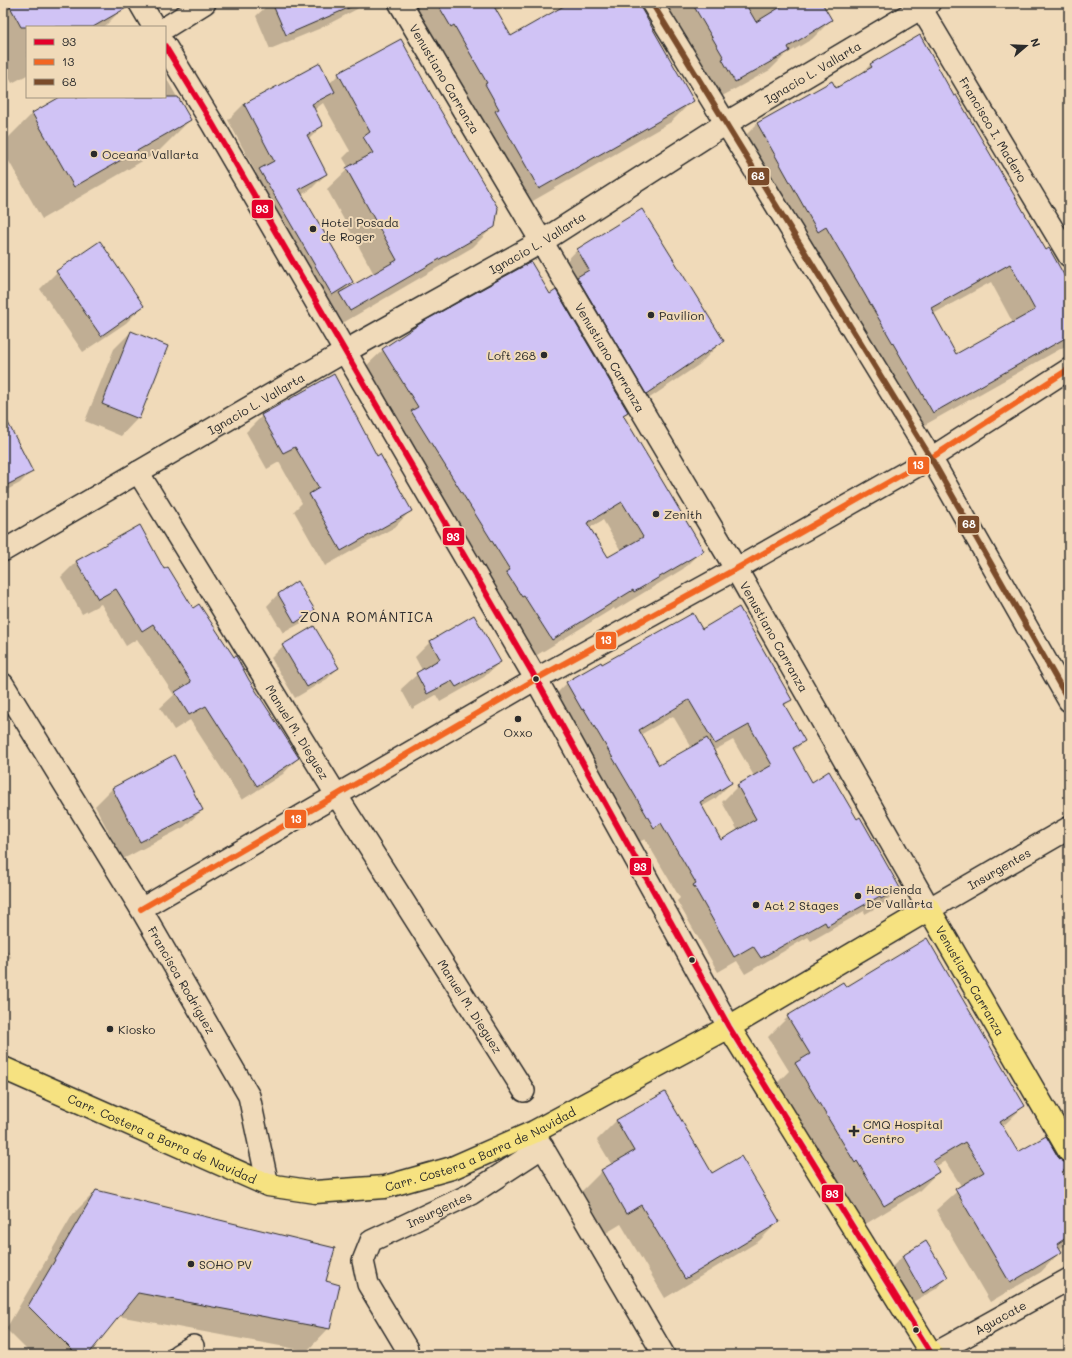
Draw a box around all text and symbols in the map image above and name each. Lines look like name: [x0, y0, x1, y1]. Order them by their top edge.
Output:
street label: Venustiano Carranza: [406, 21, 484, 136]
legend: [26, 26, 166, 98]
north arrow: [1006, 26, 1046, 66]
text: 93: [62, 33, 76, 49]
text: N: [1027, 36, 1044, 49]
street label: Ignacio L. Vallarta: [761, 37, 864, 107]
text: 13: [62, 53, 74, 69]
text: 68: [62, 73, 77, 89]
street label: Francisco I. Madero: [956, 74, 1031, 185]
place label: Oceana Vallarta: [102, 146, 199, 162]
marker: Oceana Vallarta: [89, 149, 99, 159]
line badge: 68: [747, 167, 770, 186]
text: 68: [751, 168, 765, 183]
line badge: 93: [251, 199, 274, 219]
text: 93: [255, 201, 269, 216]
street label: Ignacio L. Vallarta: [486, 208, 588, 277]
place label: Hotel Posada de Roger: [321, 214, 399, 244]
marker: Hotel Posada de Roger: [308, 224, 318, 234]
street label: Venustiano Carranza: [572, 300, 649, 415]
place label: Pavilion: [659, 307, 704, 323]
marker: Pavilion: [646, 310, 656, 320]
place label: Loft 268: [488, 347, 536, 363]
marker: Loft 268: [539, 350, 549, 360]
street label: Ignacio L. Vallarta: [205, 369, 307, 438]
line badge: 13: [907, 456, 930, 475]
text: 13: [912, 457, 924, 472]
place label: Zenith: [664, 506, 702, 522]
marker: Zenith: [651, 509, 661, 519]
line badge: 68: [957, 515, 980, 534]
text: 68: [962, 516, 976, 531]
line badge: 93: [442, 527, 465, 546]
text: 93: [446, 529, 460, 544]
street label: Venustiano Carranza: [737, 578, 812, 695]
district label: ZONA ROMÁNTICA: [300, 608, 434, 625]
line badge: 13: [595, 631, 617, 650]
text: 13: [600, 632, 612, 647]
unlabelled marker: [531, 674, 541, 684]
street label: Manuel M. Dieguez: [262, 681, 333, 783]
marker: Oxxo: [513, 714, 523, 724]
place label: Oxxo: [504, 724, 532, 740]
line badge: 13: [284, 809, 307, 829]
text: 13: [290, 811, 302, 826]
street label: Insurgentes: [965, 844, 1033, 893]
line badge: 93: [629, 857, 652, 876]
text: 93: [633, 859, 647, 874]
place label: Hacienda De Vallarta: [866, 881, 933, 911]
marker: Hacienda De Vallarta: [853, 891, 863, 901]
place label: Act 2 Stages: [764, 897, 839, 913]
marker: Act 2 Stages: [751, 900, 761, 910]
street label: Francisca Rodríguez: [145, 923, 220, 1037]
street label: Venustiano Carranza: [932, 923, 1009, 1039]
unlabelled marker: [687, 955, 697, 965]
street label: Manuel M. Dieguez: [434, 956, 506, 1057]
place label: Kiosko: [118, 1021, 155, 1037]
marker: Kiosko: [105, 1024, 115, 1034]
street label: Carr. Costera a Barra de Navidad: [65, 1090, 259, 1187]
street label: Carr. Costera a Barra de Navidad: [383, 1103, 578, 1195]
place label: CMQ Hospital Centro: [863, 1116, 943, 1146]
marker: CMQ Hospital Centro: [848, 1125, 860, 1137]
line badge: 93: [821, 1184, 844, 1203]
text: 93: [825, 1186, 839, 1201]
street label: Insurgentes: [404, 1187, 474, 1231]
place label: SOHO PV: [199, 1256, 252, 1272]
marker: SOHO PV: [186, 1259, 196, 1269]
street label: Aguacate: [972, 1296, 1029, 1338]
unlabelled marker: [911, 1325, 921, 1335]

